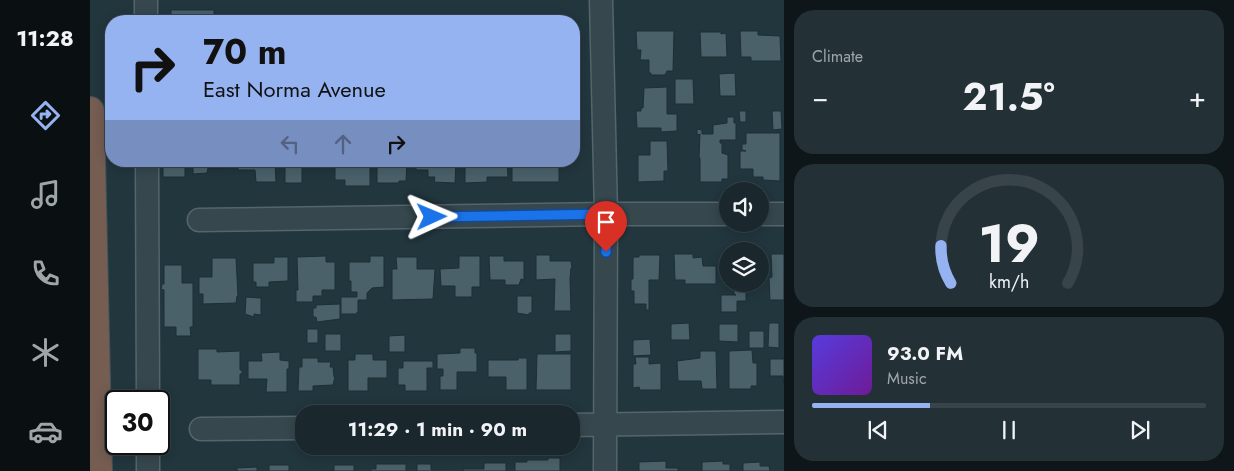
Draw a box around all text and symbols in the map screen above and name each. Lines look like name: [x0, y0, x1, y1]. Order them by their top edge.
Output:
text: 11:28: [16, 22, 74, 54]
text: 70 m: [203, 27, 286, 77]
icon: right: [120, 35, 185, 100]
text: Climate: [812, 45, 863, 68]
text: 21.5°: [962, 69, 1055, 124]
text: East Norma Avenue: [203, 73, 386, 105]
text: −: [812, 77, 829, 118]
text: +: [1189, 77, 1206, 118]
icon: directions: [28, 98, 63, 133]
icon: left: [276, 130, 304, 158]
icon: ahead: [329, 130, 357, 158]
icon: right: [382, 130, 410, 158]
icon: music: [28, 177, 63, 212]
map controls: [719, 182, 769, 292]
button: sound: [719, 182, 769, 232]
position arrow: [405, 190, 457, 242]
pin: [585, 201, 627, 252]
text: 19: [978, 206, 1040, 282]
icon: arrive: [592, 208, 620, 236]
button: layers: [719, 242, 769, 292]
icon: phone: [28, 256, 63, 291]
text: km/h: [989, 269, 1029, 295]
icon: climate: [28, 335, 63, 370]
text: 93.0 FM: [887, 340, 963, 367]
text: Music: [887, 367, 927, 390]
speed limit sign: 30: [105, 390, 170, 455]
icon: car: [28, 414, 63, 449]
text: 11:29 · 1 min · 90 m: [348, 416, 527, 443]
icon: previous: [864, 416, 892, 444]
icon: pause: [995, 416, 1023, 444]
icon: next: [1126, 416, 1154, 444]

